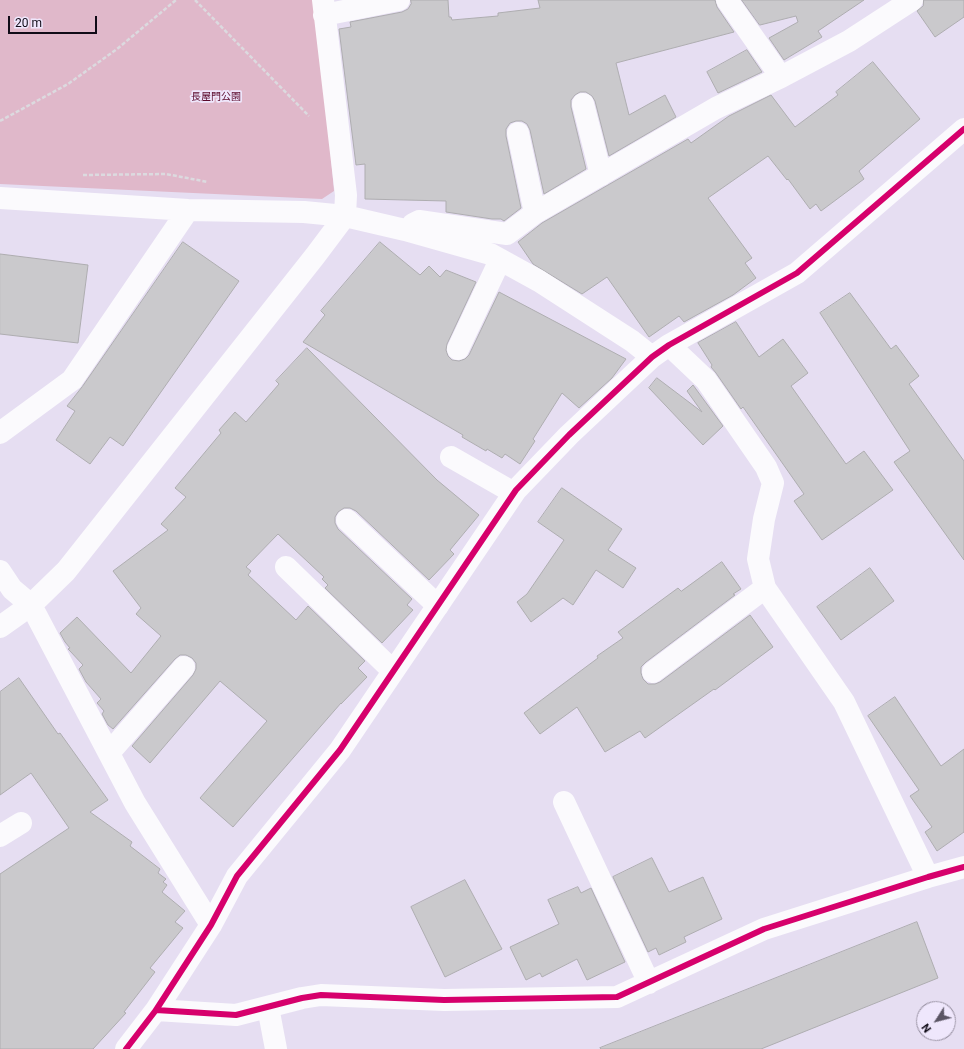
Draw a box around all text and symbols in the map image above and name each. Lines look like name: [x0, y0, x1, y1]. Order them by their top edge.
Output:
scale bar: [10, 8, 99, 34]
text: 20 m: [15, 16, 42, 30]
park label: 長屋門公園: [191, 91, 241, 103]
north arrow: [916, 1001, 956, 1041]
text: N: [919, 1021, 934, 1035]

